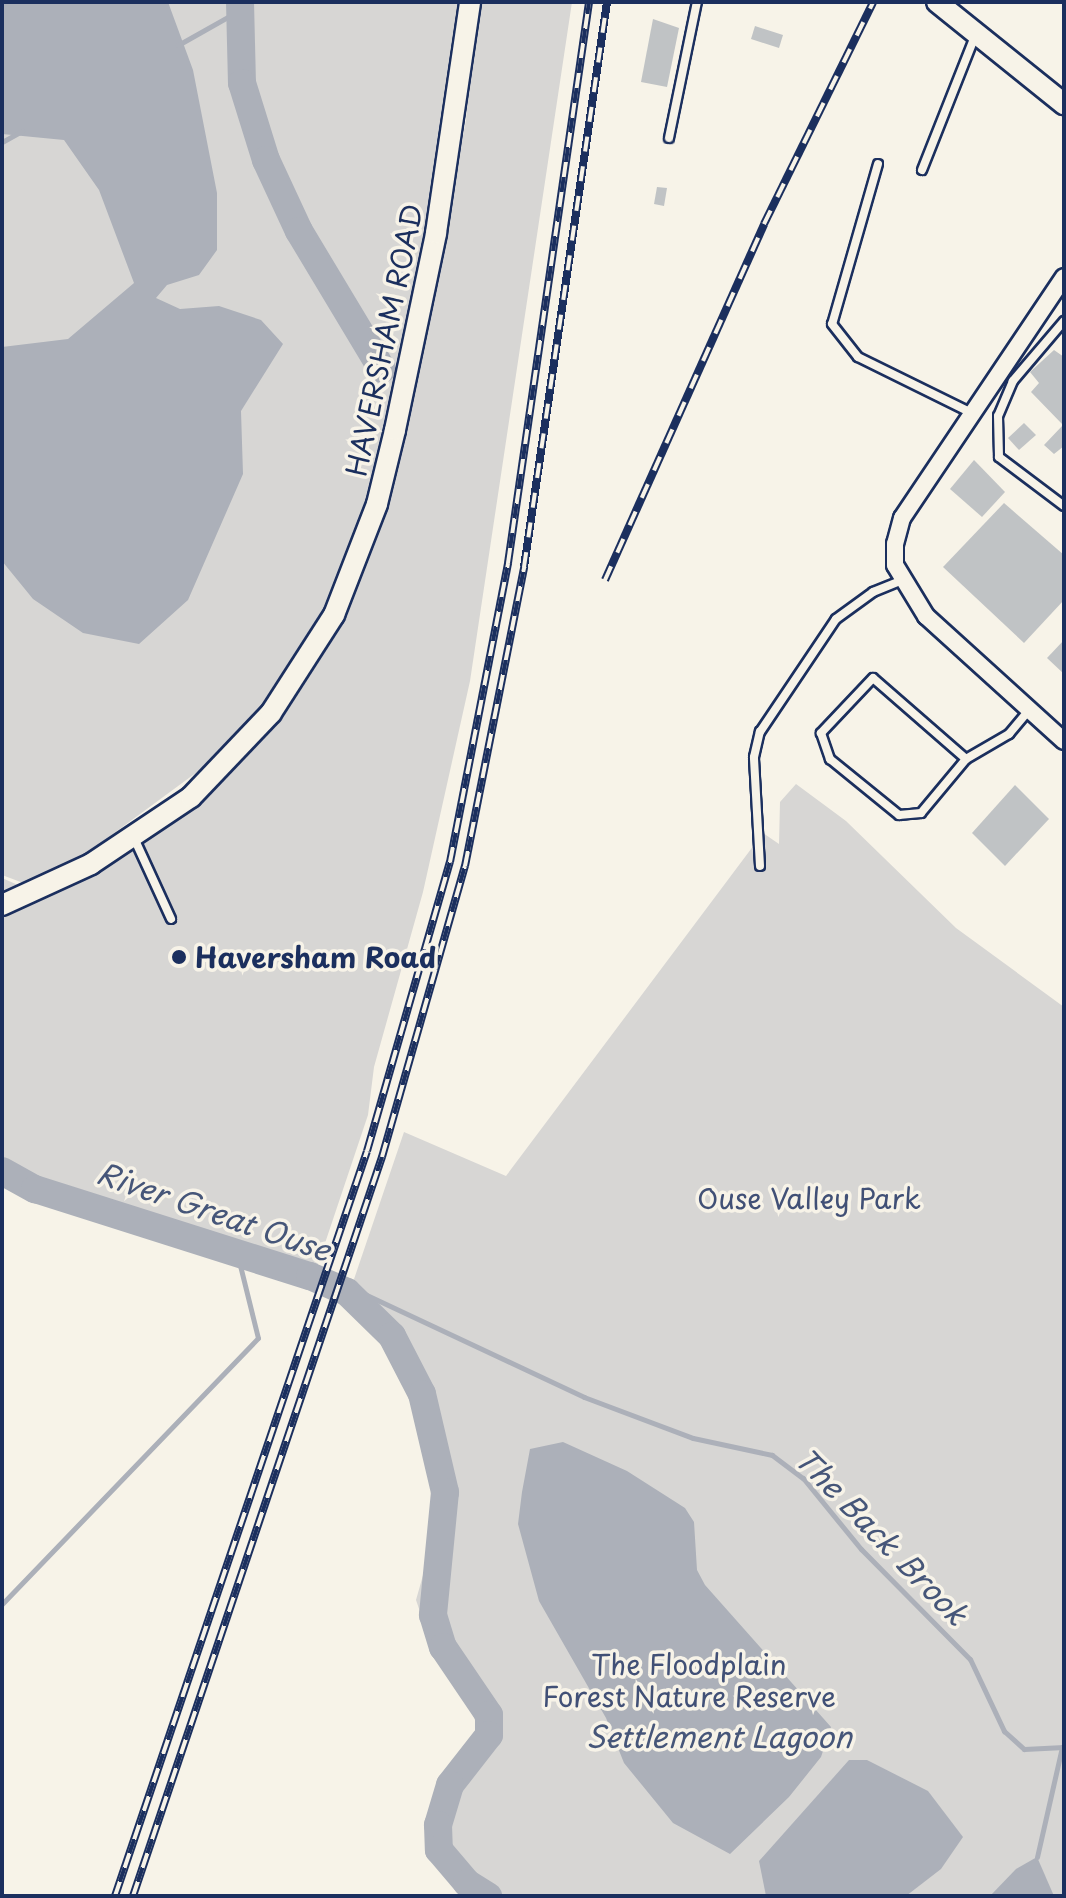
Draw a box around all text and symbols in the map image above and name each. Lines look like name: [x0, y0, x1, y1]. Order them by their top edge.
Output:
street label: HAVERSHAM ROAD: [339, 200, 429, 480]
place label: Haversham Road: [195, 940, 437, 974]
marker: Haversham Road: [170, 948, 188, 966]
water label: River Great Ouse: [91, 1154, 337, 1268]
park label: Ouse Valley Park: [696, 1181, 922, 1215]
water label: The Back Brook: [788, 1440, 976, 1632]
park label: The Floodplain Forest Nature Reserve: [541, 1647, 837, 1713]
water label: Settlement Lagoon: [586, 1718, 852, 1754]

